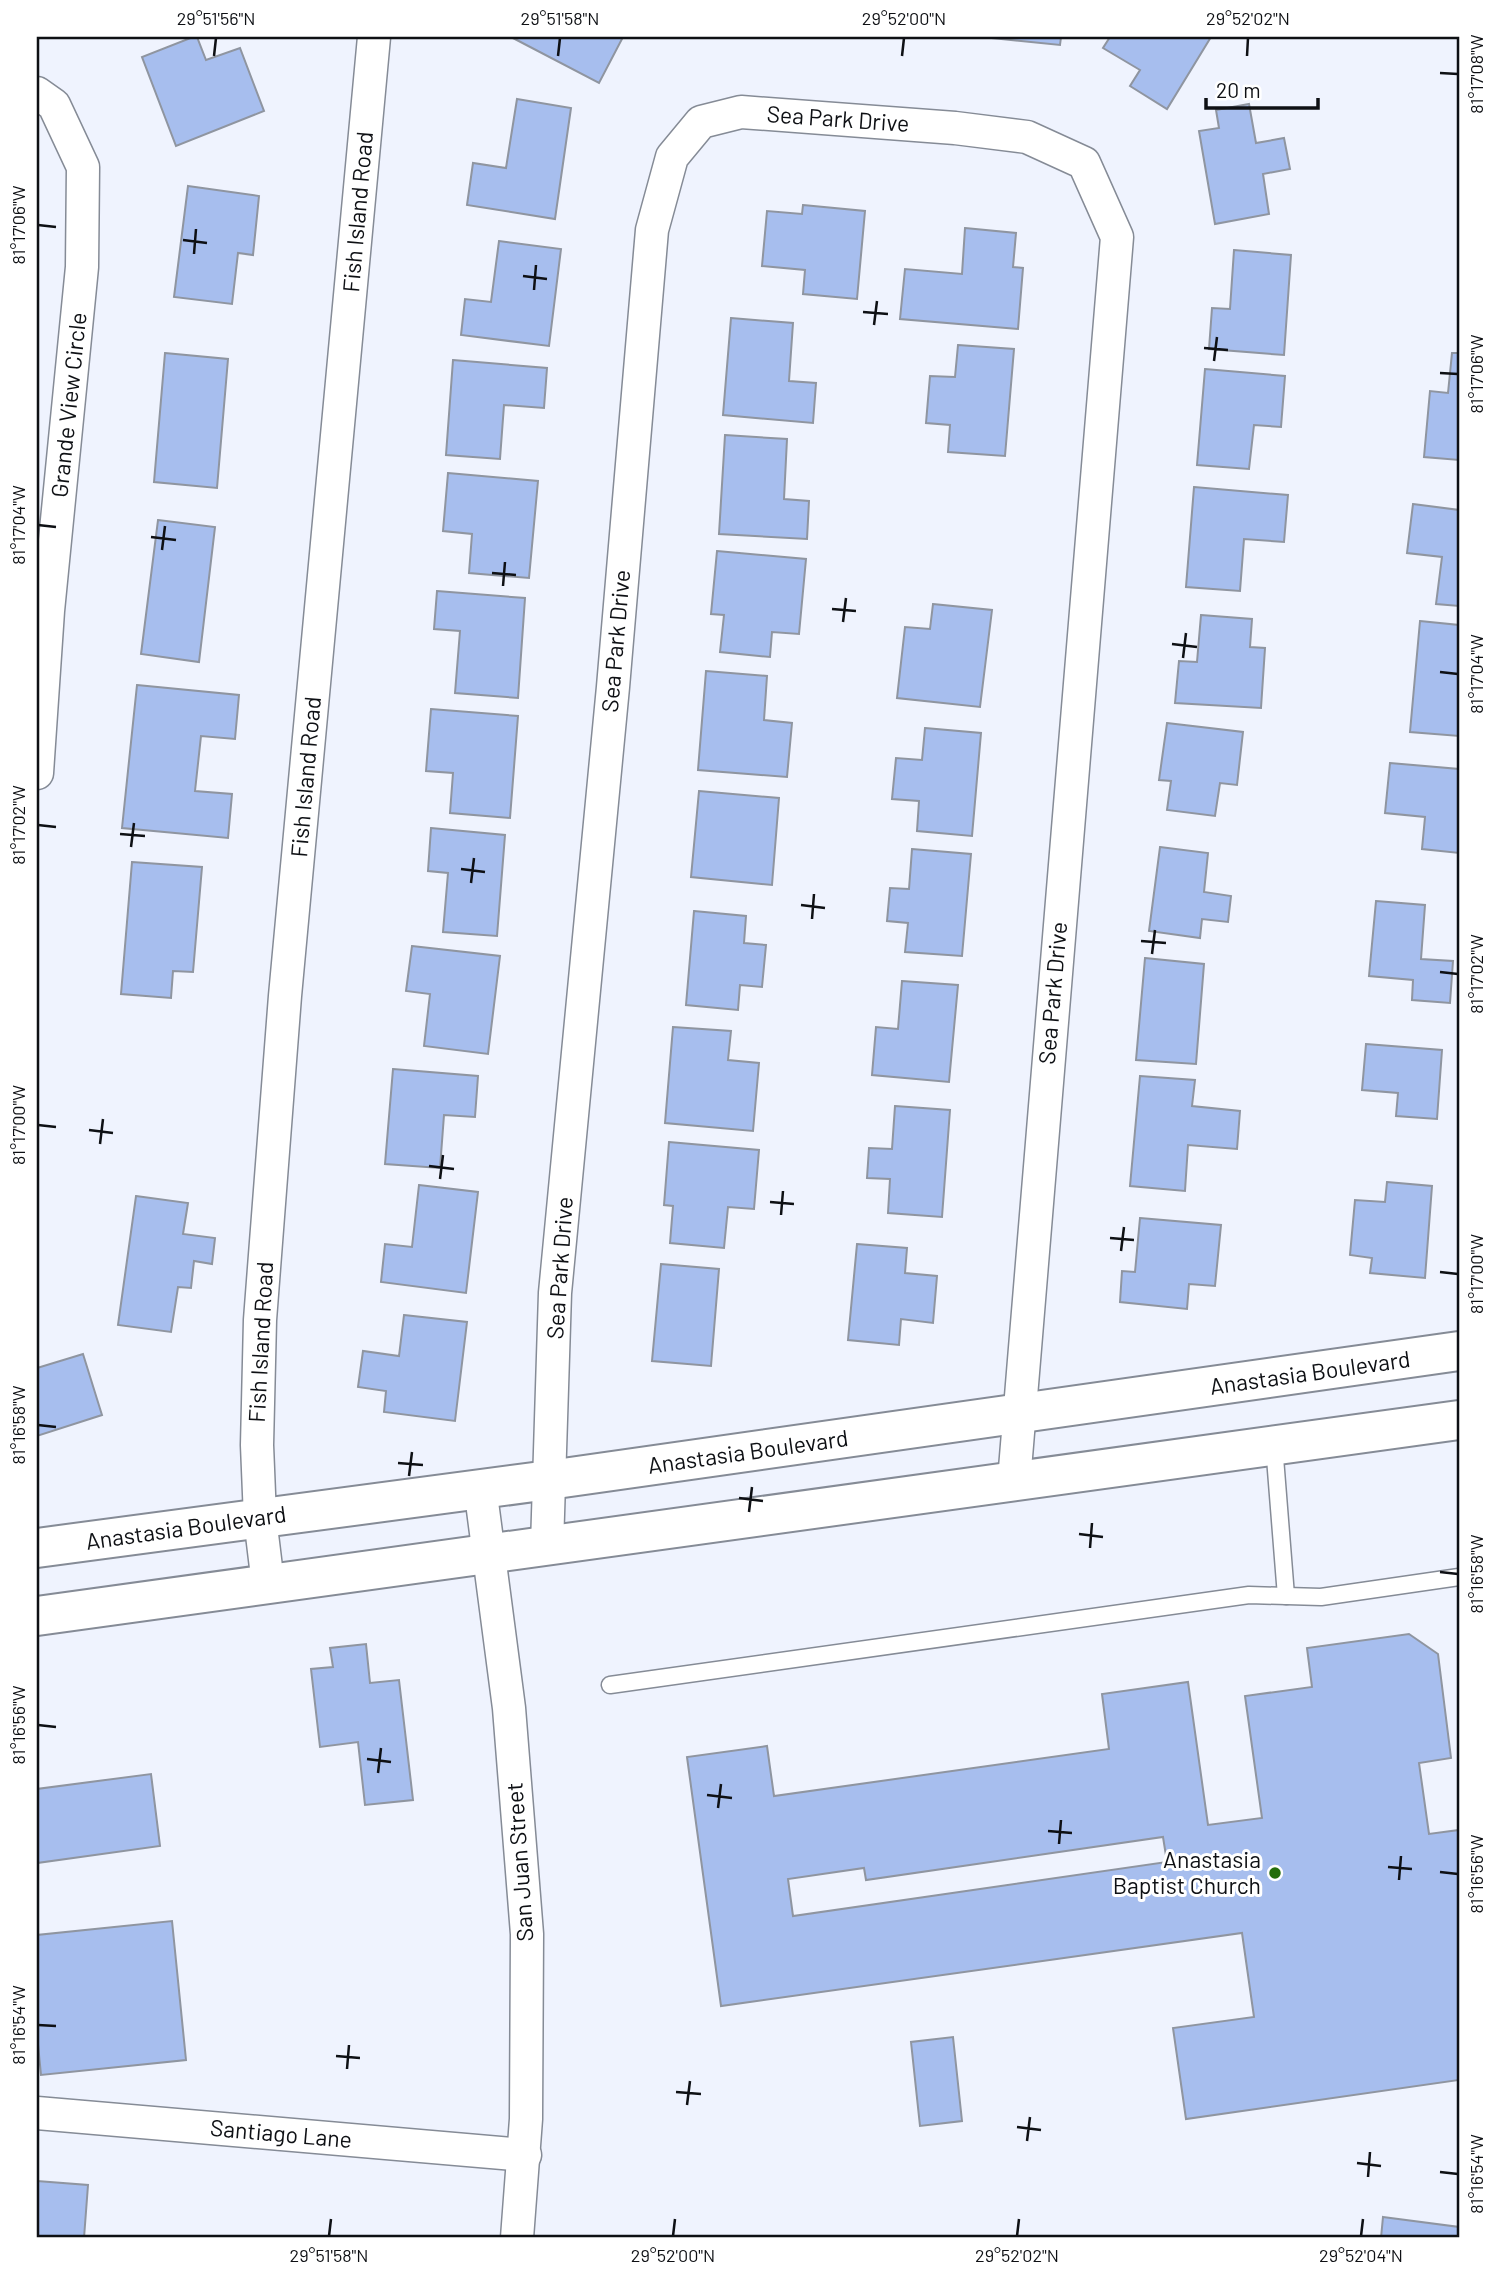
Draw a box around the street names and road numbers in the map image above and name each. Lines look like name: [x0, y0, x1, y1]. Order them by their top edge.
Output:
street label: Sea Park Drive: [766, 99, 910, 137]
street label: Fish Island Road: [336, 130, 378, 293]
street label: Grande View Circle: [44, 311, 92, 499]
street label: Sea Park Drive: [595, 568, 635, 713]
street label: Fish Island Road: [284, 695, 326, 858]
street label: Sea Park Drive: [1032, 920, 1072, 1065]
street label: Sea Park Drive: [540, 1196, 578, 1340]
street label: Fish Island Road: [242, 1261, 278, 1423]
street label: Anastasia Boulevard: [1208, 1344, 1412, 1400]
street label: Anastasia Boulevard: [646, 1423, 850, 1479]
street label: Anastasia Boulevard: [84, 1499, 288, 1555]
street label: San Juan Street: [499, 1782, 539, 1942]
street label: Santiago Lane: [209, 2113, 353, 2153]

